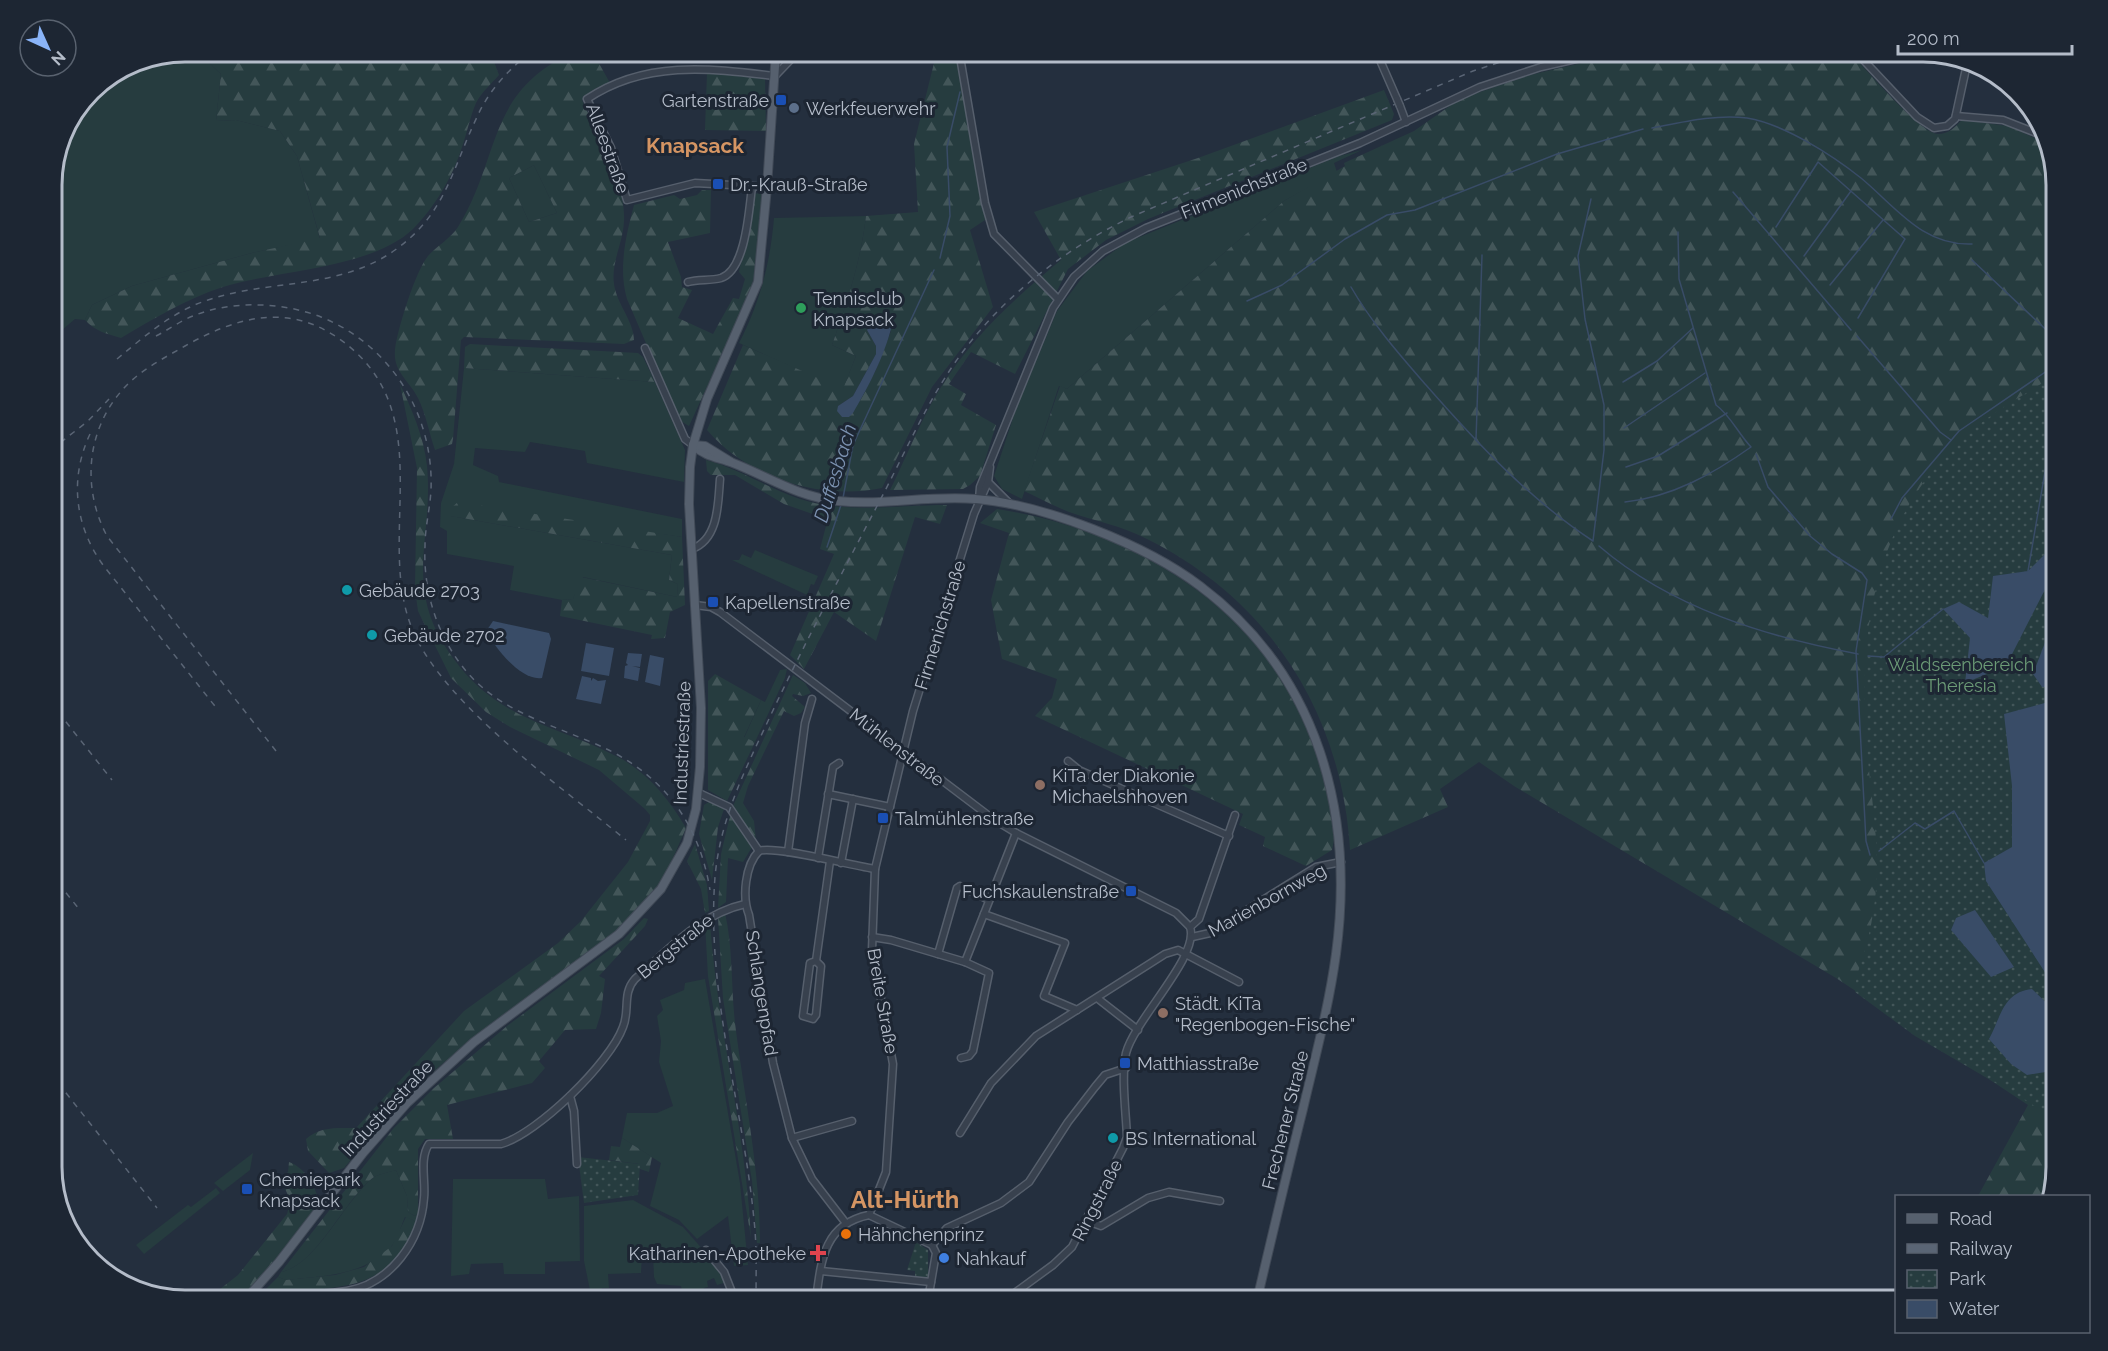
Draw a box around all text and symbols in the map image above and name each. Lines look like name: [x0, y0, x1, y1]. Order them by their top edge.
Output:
north arrow: [18, 18, 78, 78]
scale bar: [1898, 18, 2072, 56]
text: 200 m: [1907, 28, 1960, 49]
text: N: [47, 47, 69, 69]
place label: Gartenstraße: [662, 90, 769, 111]
marker: Gartenstraße: [774, 93, 788, 107]
place label: Werkfeuerwehr: [806, 98, 936, 119]
street label: Alleestraße: [582, 100, 634, 196]
marker: Werkfeuerwehr: [787, 101, 801, 115]
district label: Knapsack: [646, 133, 744, 158]
street label: Firmenichstraße: [1178, 153, 1310, 223]
place label: Dr.-Krauß-Straße: [730, 174, 868, 195]
marker: Dr.-Krauß-Straße: [711, 177, 725, 191]
place label: Tennisclub Knapsack: [813, 288, 903, 330]
marker: Tennisclub Knapsack: [794, 301, 808, 315]
water label: Duffesbach: [809, 421, 861, 525]
street label: Firmenichstraße: [910, 557, 970, 692]
place label: Gebäude 2703: [359, 580, 480, 601]
marker: Gebäude 2703: [340, 583, 354, 597]
place label: Kapellenstraße: [725, 592, 851, 613]
marker: Kapellenstraße: [706, 595, 720, 609]
place label: Gebäude 2702: [384, 625, 505, 646]
marker: Gebäude 2702: [365, 628, 379, 642]
park label: Waldseenbereich Theresia: [1888, 654, 2034, 696]
street label: Industriestraße: [669, 680, 695, 805]
street label: Mühlenstraße: [846, 704, 949, 791]
place label: KiTa der Diakonie Michaelshhoven: [1052, 765, 1195, 807]
marker: KiTa der Diakonie Michaelshhoven: [1033, 778, 1047, 792]
place label: Talmühlenstraße: [895, 808, 1034, 829]
marker: Talmühlenstraße: [876, 811, 890, 825]
street label: Marienbornweg: [1205, 859, 1329, 941]
place label: Fuchskaulenstraße: [962, 881, 1119, 902]
marker: Fuchskaulenstraße: [1124, 884, 1138, 898]
street label: Bergstraße: [633, 909, 717, 983]
street label: Schlangenpfad: [742, 929, 782, 1057]
street label: Breite Straße: [863, 947, 903, 1056]
place label: Städt. KiTa "Regenbogen-Fische": [1175, 993, 1355, 1035]
marker: Städt. KiTa "Regenbogen-Fische": [1156, 1006, 1170, 1020]
street label: Frechener Straße: [1258, 1048, 1313, 1192]
place label: Matthiasstraße: [1137, 1053, 1259, 1074]
street label: Industriestraße: [337, 1055, 437, 1160]
marker: Matthiasstraße: [1118, 1056, 1132, 1070]
place label: BS International: [1125, 1128, 1256, 1149]
marker: BS International: [1106, 1131, 1120, 1145]
street label: Ringstraße: [1068, 1155, 1127, 1244]
place label: Chemiepark Knapsack: [259, 1169, 361, 1211]
marker: Chemiepark Knapsack: [240, 1182, 254, 1196]
district label: Alt-Hürth: [851, 1185, 959, 1214]
legend: [1895, 1195, 2090, 1333]
text: Road: [1949, 1208, 1992, 1229]
place label: Hähnchenprinz: [858, 1224, 984, 1245]
marker: Hähnchenprinz: [839, 1227, 853, 1241]
text: Railway: [1949, 1238, 2013, 1259]
place label: Katharinen-Apotheke: [628, 1243, 806, 1264]
marker: Katharinen-Apotheke: [811, 1246, 825, 1260]
place label: Nahkauf: [956, 1248, 1027, 1269]
marker: Nahkauf: [937, 1251, 951, 1265]
text: Park: [1949, 1268, 1986, 1289]
text: Water: [1949, 1298, 2000, 1319]

